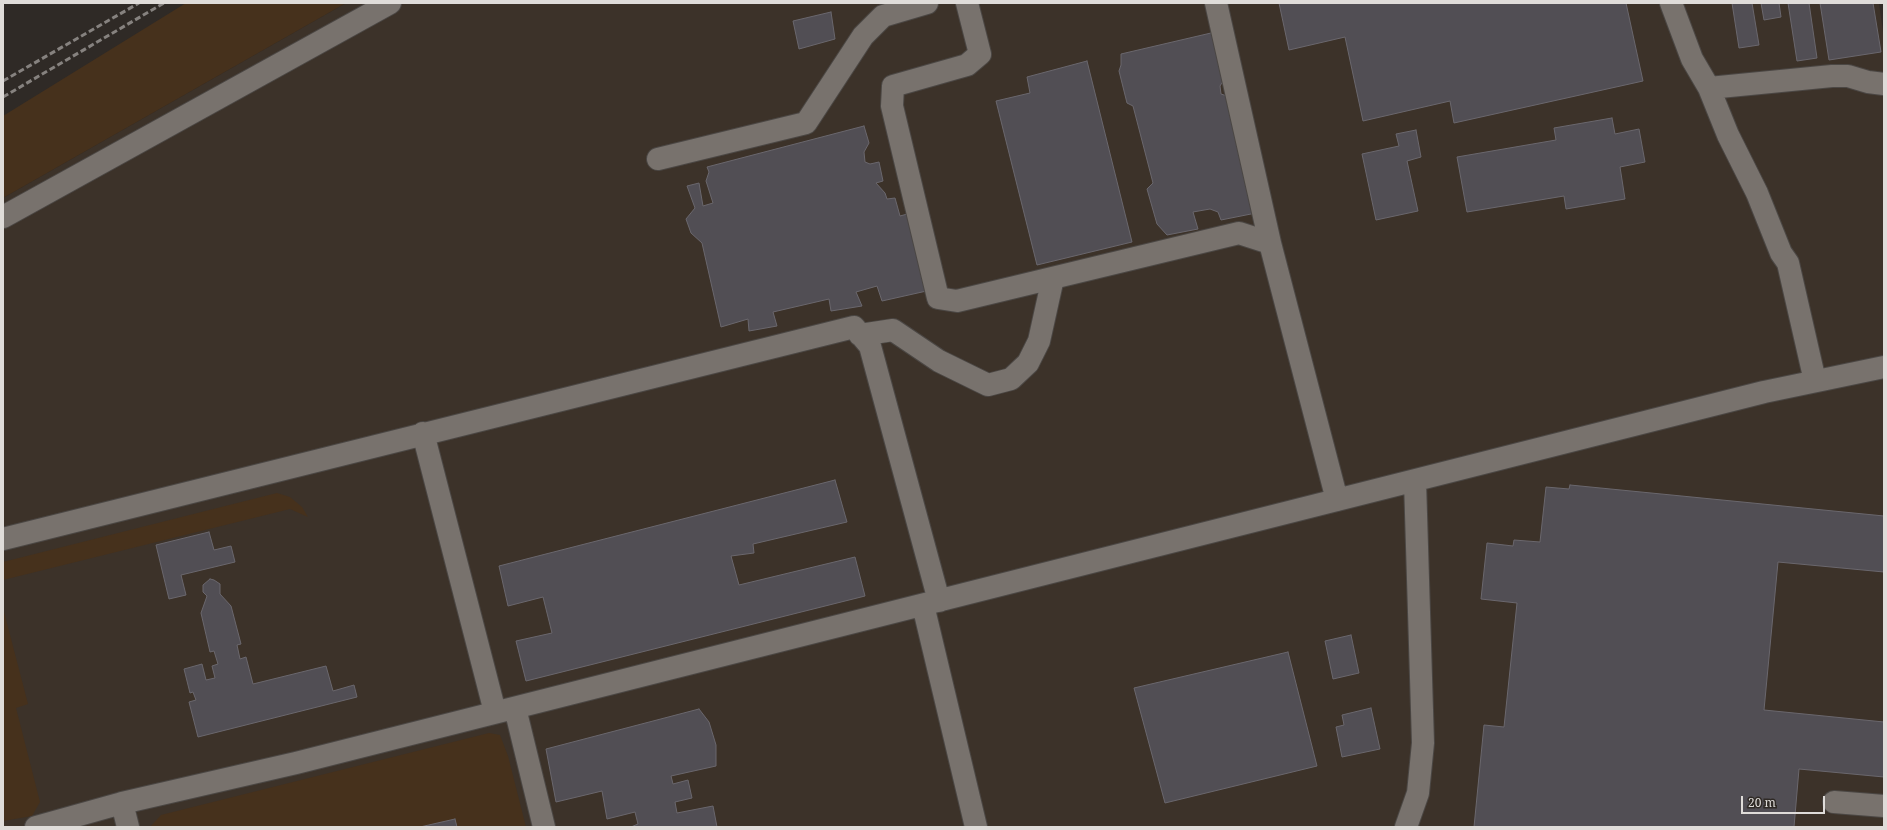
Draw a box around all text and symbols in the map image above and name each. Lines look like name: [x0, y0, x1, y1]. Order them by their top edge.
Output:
scale bar: [1743, 788, 1827, 814]
text: 20 m: [1748, 794, 1776, 811]

